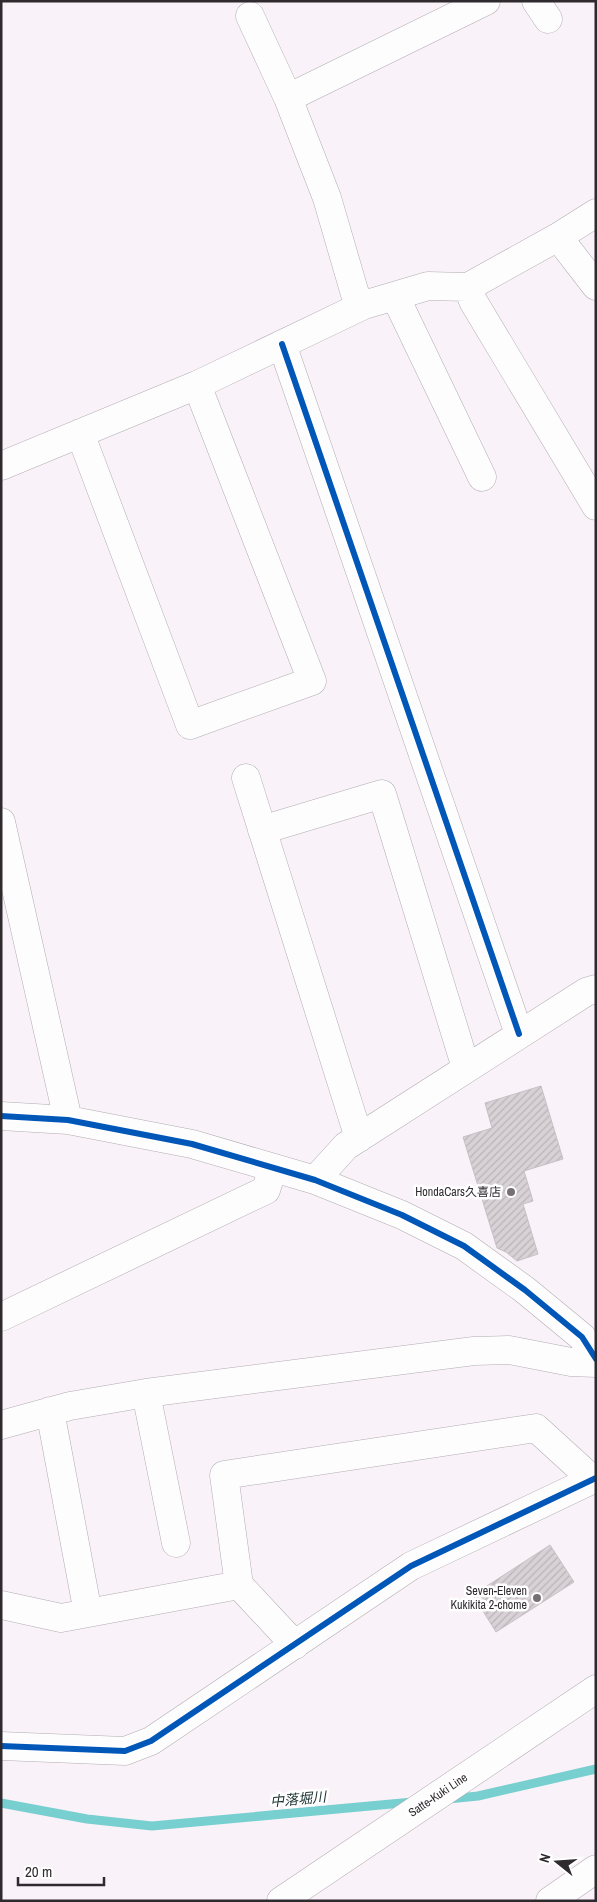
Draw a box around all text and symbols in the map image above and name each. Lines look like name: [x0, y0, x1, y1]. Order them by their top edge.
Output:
place label: HondaCars久喜店: [415, 1184, 501, 1200]
marker: HondaCars久喜店: [505, 1186, 517, 1198]
place label: Seven-Eleven Kukikita 2-chome: [450, 1583, 527, 1613]
marker: Seven-Eleven Kukikita 2-chome: [531, 1592, 543, 1604]
street label: Satte-Kuki Line: [405, 1769, 471, 1821]
water label: 中落堀川: [269, 1787, 329, 1810]
north arrow: [532, 1837, 582, 1887]
text: N: [535, 1852, 554, 1865]
scale bar: [18, 1854, 104, 1886]
text: 20 m: [25, 1861, 52, 1882]

